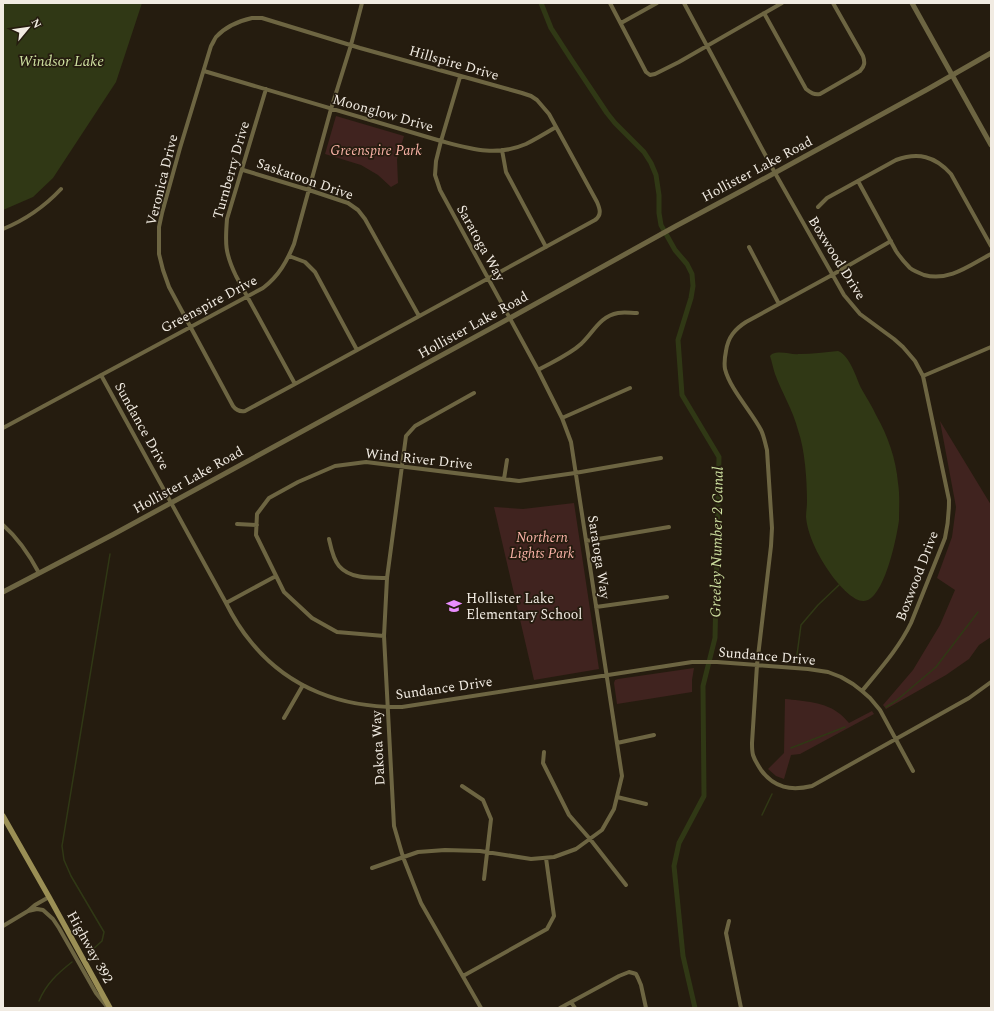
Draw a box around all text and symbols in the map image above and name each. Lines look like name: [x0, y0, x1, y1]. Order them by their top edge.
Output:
north arrow: [8, 8, 48, 48]
text: N: [27, 15, 46, 31]
street label: Hillspire Drive: [407, 40, 502, 86]
water label: Windsor Lake: [18, 50, 104, 73]
street label: Moonglow Drive: [330, 89, 436, 138]
street label: Turnberry Drive: [207, 118, 255, 221]
street label: Hollister Lake Road: [698, 131, 816, 207]
street label: Veronica Drive: [141, 132, 184, 228]
park label: Greenspire Park: [330, 140, 422, 161]
street label: Saskatoon Drive: [254, 153, 356, 205]
street label: Saratoga Way: [451, 201, 511, 286]
street label: Boxwood Drive: [803, 212, 871, 304]
street label: Greenspire Drive: [157, 270, 261, 338]
street label: Hollister Lake Road: [414, 286, 532, 364]
street label: Sundance Drive: [109, 378, 175, 474]
street label: Hollister Lake Road: [129, 441, 247, 519]
street label: Wind River Drive: [364, 443, 474, 475]
water label: Greeley Number 2 Canal: [704, 466, 730, 618]
street label: Saratoga Way: [582, 514, 616, 602]
park label: Northern Lights Park: [510, 527, 575, 564]
street label: Boxwood Drive: [890, 528, 944, 624]
place label: Hollister Lake Elementary School: [466, 588, 582, 625]
school or university icon: Hollister Lake Elementary School: [445, 597, 463, 615]
street label: Sundance Drive: [718, 641, 817, 671]
street label: Sundance Drive: [394, 671, 494, 705]
street label: Dakota Way: [365, 709, 390, 786]
street label: Highway 392: [61, 907, 119, 987]

